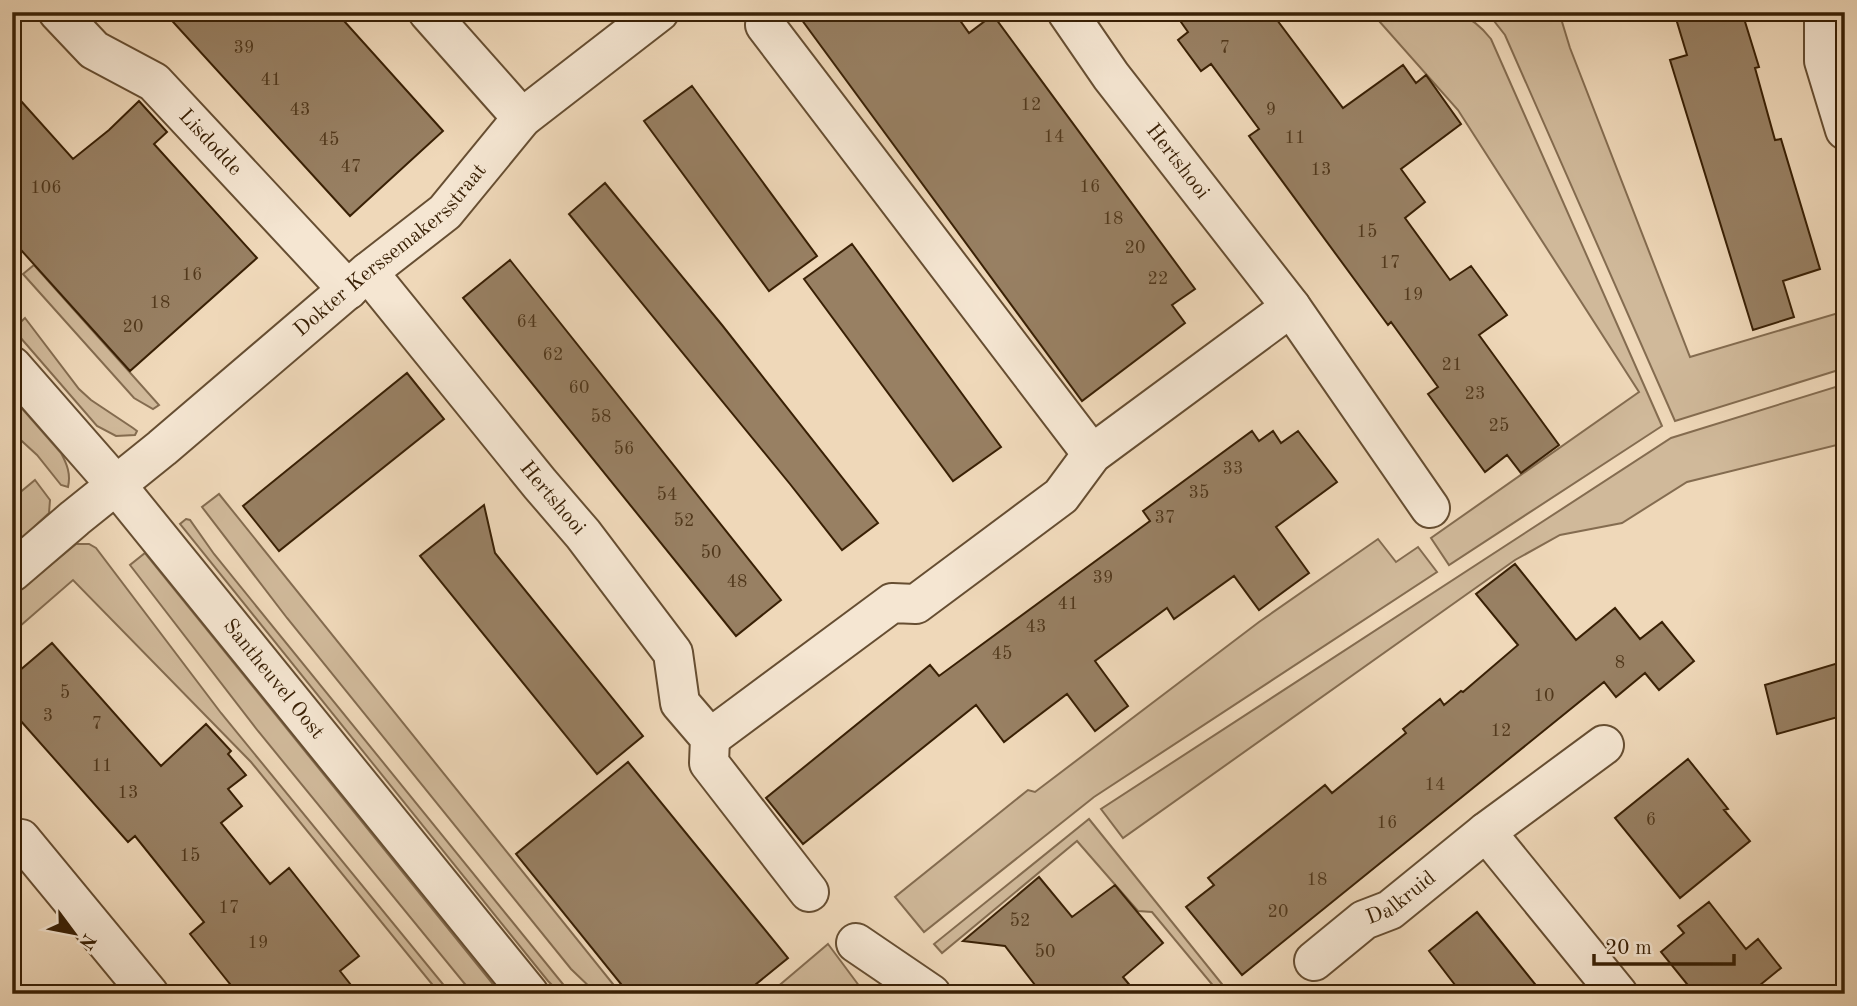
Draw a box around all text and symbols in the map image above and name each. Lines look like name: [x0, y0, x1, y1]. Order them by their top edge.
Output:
house number: 39: [234, 39, 254, 57]
house number: 7: [1220, 39, 1230, 57]
house number: 41: [261, 71, 281, 89]
house number: 12: [1021, 96, 1041, 114]
house number: 43: [290, 101, 310, 119]
house number: 9: [1266, 101, 1276, 119]
street label: Lisdodde: [175, 105, 246, 180]
street label: Hertshooi: [1142, 120, 1213, 203]
house number: 14: [1044, 128, 1064, 146]
house number: 11: [1285, 129, 1305, 147]
house number: 45: [319, 131, 339, 149]
house number: 47: [341, 158, 361, 176]
street label: Dokter Kerssemakersstraat: [290, 160, 490, 341]
house number: 13: [1311, 161, 1331, 179]
house number: 16: [1080, 178, 1100, 196]
house number: 106: [30, 179, 62, 197]
house number: 18: [1103, 210, 1123, 228]
house number: 15: [1357, 223, 1377, 241]
house number: 20: [1125, 239, 1145, 257]
house number: 17: [1380, 254, 1400, 272]
house number: 16: [182, 266, 202, 284]
house number: 22: [1148, 270, 1168, 288]
house number: 19: [1403, 286, 1423, 304]
house number: 18: [150, 294, 170, 312]
house number: 64: [517, 313, 537, 331]
house number: 20: [123, 318, 143, 336]
house number: 62: [543, 346, 563, 364]
house number: 21: [1442, 356, 1462, 374]
house number: 60: [569, 379, 589, 397]
house number: 23: [1465, 385, 1485, 403]
house number: 58: [591, 408, 611, 426]
house number: 25: [1489, 417, 1509, 435]
house number: 56: [614, 440, 634, 458]
street label: Hertshooi: [516, 457, 589, 539]
house number: 33: [1223, 460, 1243, 478]
house number: 35: [1189, 484, 1209, 502]
house number: 54: [657, 486, 677, 504]
house number: 37: [1155, 509, 1175, 527]
house number: 52: [674, 512, 694, 530]
house number: 50: [701, 544, 721, 562]
house number: 39: [1093, 569, 1113, 587]
house number: 48: [727, 573, 747, 591]
house number: 41: [1058, 595, 1078, 613]
street label: Santheuvel Oost: [219, 615, 328, 743]
house number: 43: [1026, 618, 1046, 636]
house number: 45: [992, 645, 1012, 663]
house number: 8: [1615, 654, 1625, 672]
house number: 5: [60, 684, 70, 702]
house number: 10: [1534, 687, 1554, 705]
house number: 3: [43, 707, 53, 725]
house number: 7: [92, 715, 102, 733]
house number: 12: [1491, 722, 1511, 740]
house number: 11: [92, 757, 112, 775]
house number: 14: [1425, 776, 1445, 794]
house number: 13: [118, 784, 138, 802]
house number: 6: [1646, 811, 1656, 829]
house number: 16: [1377, 814, 1397, 832]
house number: 15: [180, 847, 200, 865]
street label: Dalkruid: [1363, 867, 1440, 929]
house number: 18: [1307, 871, 1327, 889]
north arrow: [38, 898, 108, 968]
house number: 17: [219, 899, 239, 917]
house number: 20: [1268, 903, 1288, 921]
house number: 52: [1010, 912, 1030, 930]
scale bar: [1594, 922, 1734, 966]
text: N: [74, 929, 98, 952]
house number: 19: [248, 934, 268, 952]
text: 20 m: [1605, 938, 1652, 959]
house number: 50: [1035, 943, 1055, 961]

